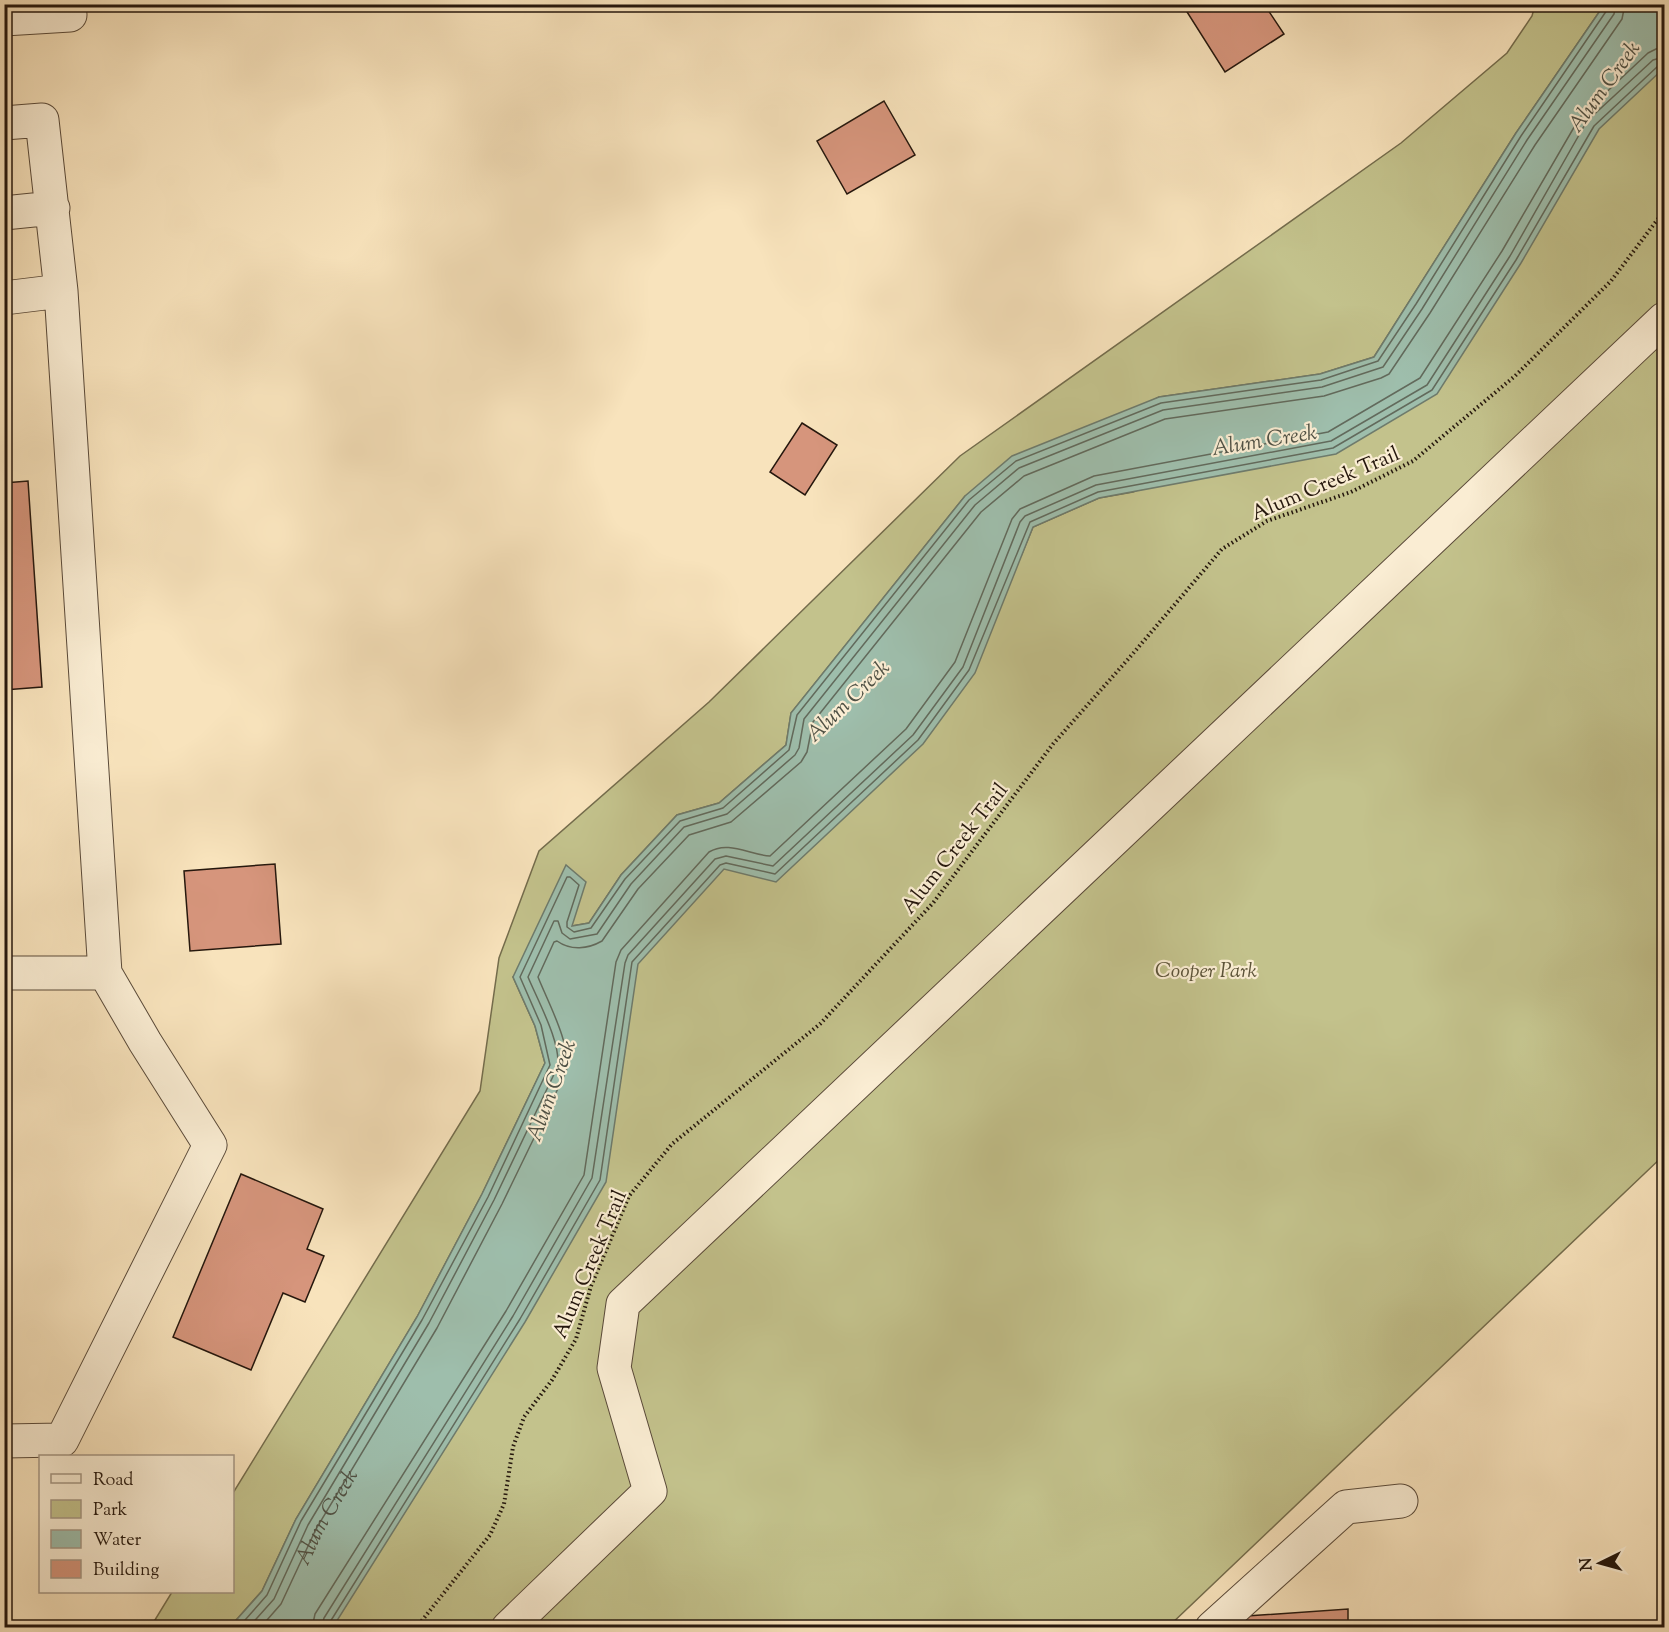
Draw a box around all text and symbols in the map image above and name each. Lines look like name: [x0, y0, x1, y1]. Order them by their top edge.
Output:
water label: Alum Creek: [1561, 35, 1650, 140]
water label: Alum Creek: [1210, 418, 1319, 466]
street label: Alum Creek Trail: [1247, 440, 1405, 530]
water label: Alum Creek: [800, 654, 898, 751]
street label: Alum Creek Trail: [895, 777, 1016, 921]
park label: Cooper Park: [1155, 957, 1257, 987]
water label: Alum Creek: [520, 1036, 586, 1146]
street label: Alum Creek Trail: [546, 1186, 636, 1344]
legend: [39, 1455, 234, 1593]
water label: Alum Creek: [288, 1464, 368, 1571]
text: Road: [93, 1468, 133, 1494]
text: Park: [93, 1498, 128, 1524]
text: Water: [93, 1528, 142, 1554]
north arrow: [1570, 1533, 1630, 1593]
text: N: [1576, 1557, 1600, 1571]
text: Building: [93, 1558, 159, 1584]

